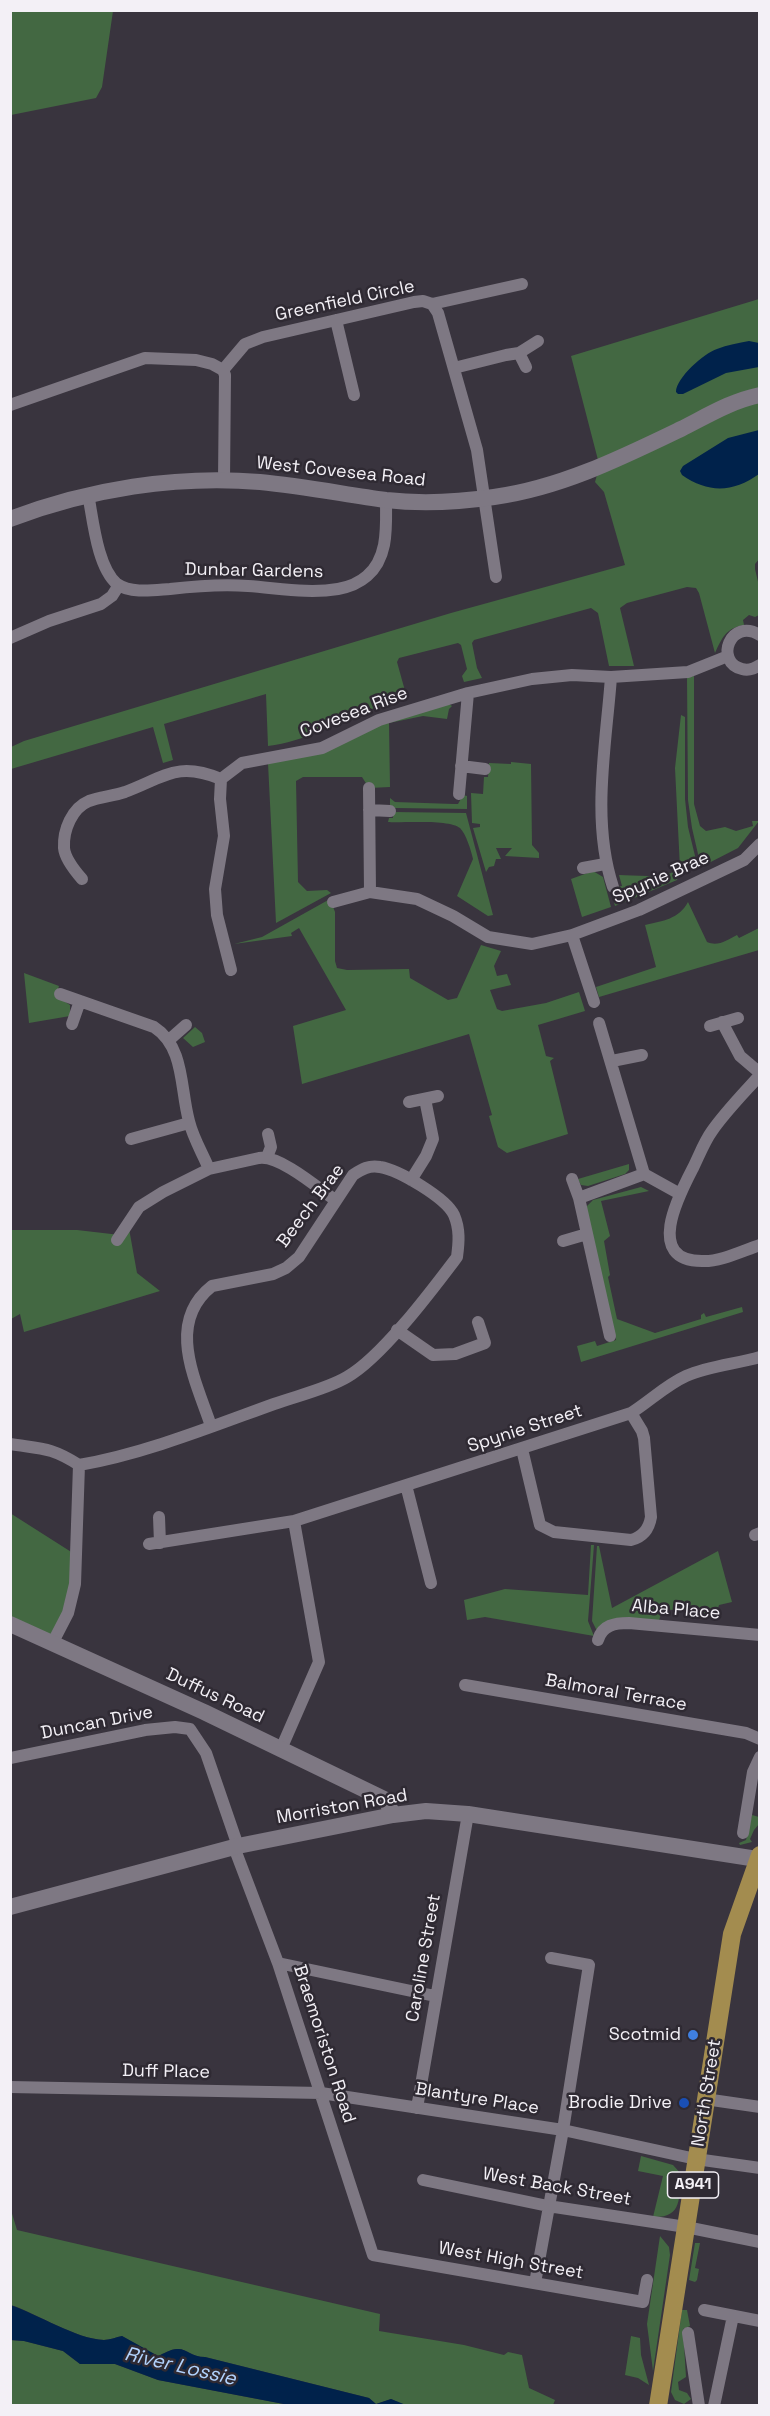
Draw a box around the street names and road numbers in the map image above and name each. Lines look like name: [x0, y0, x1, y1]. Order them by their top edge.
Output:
street label: Greenfield Circle: [273, 276, 417, 326]
street label: West Covesea Road: [255, 452, 427, 492]
street label: Dunbar Gardens: [184, 559, 324, 583]
street label: Covesea Rise: [297, 683, 411, 743]
street label: Spynie Brae: [609, 847, 713, 909]
street label: Beech Brae: [273, 1160, 349, 1252]
street label: Spynie Street: [465, 1400, 585, 1458]
street label: Alba Place: [631, 1595, 721, 1625]
street label: Duffus Road: [162, 1664, 268, 1728]
street label: Balmoral Terrace: [544, 1670, 688, 1716]
street label: Duncan Drive: [39, 1702, 155, 1744]
street label: Morriston Road: [275, 1785, 409, 1829]
street label: Caroline Street: [402, 1892, 446, 2024]
street label: Braemoriston Road: [288, 1962, 360, 2126]
street label: North Street: [688, 2038, 726, 2148]
street label: Duff Place: [122, 2060, 210, 2084]
street label: Blantyre Place: [413, 2079, 541, 2119]
street label: West Back Street: [481, 2163, 633, 2211]
road number: A941: [668, 2172, 718, 2198]
street label: West High Street: [437, 2238, 585, 2284]

